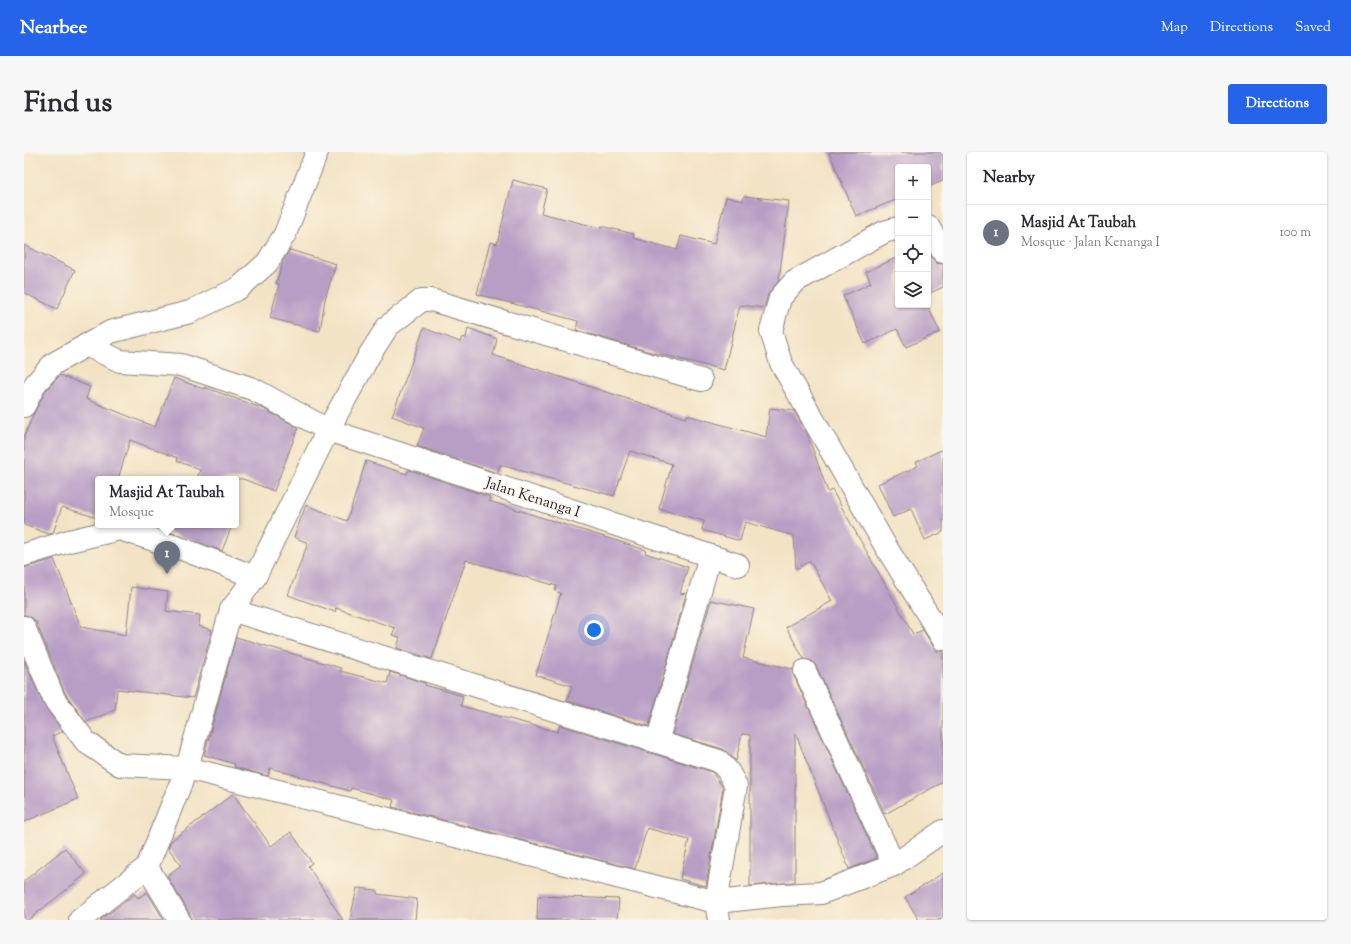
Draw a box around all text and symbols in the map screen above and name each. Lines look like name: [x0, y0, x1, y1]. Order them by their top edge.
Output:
text: Nearbee: [20, 15, 87, 42]
text: Map: [1161, 18, 1188, 38]
text: Directions: [1210, 18, 1273, 38]
text: Saved: [1295, 18, 1331, 38]
text: Find us: [24, 84, 112, 124]
button: Directions: [1228, 84, 1327, 124]
map controls: [895, 164, 931, 308]
button: +: [895, 164, 931, 200]
text: Nearby: [983, 166, 1035, 190]
button: −: [895, 200, 931, 236]
text: Masjid At Taubah: [1021, 213, 1136, 234]
text: 1: [994, 224, 998, 242]
text: 100 m: [1279, 224, 1311, 242]
text: Mosque · Jalan Kenanga I: [1021, 234, 1160, 252]
button: locate: [895, 236, 931, 272]
button: layers: [895, 272, 931, 308]
street label: Jalan Kenanga I: [482, 473, 583, 524]
popup: [95, 476, 239, 528]
text: Masjid At Taubah: [109, 483, 225, 504]
text: Mosque: [109, 504, 154, 522]
pin: 1: [154, 541, 180, 574]
your location: [584, 620, 604, 640]

